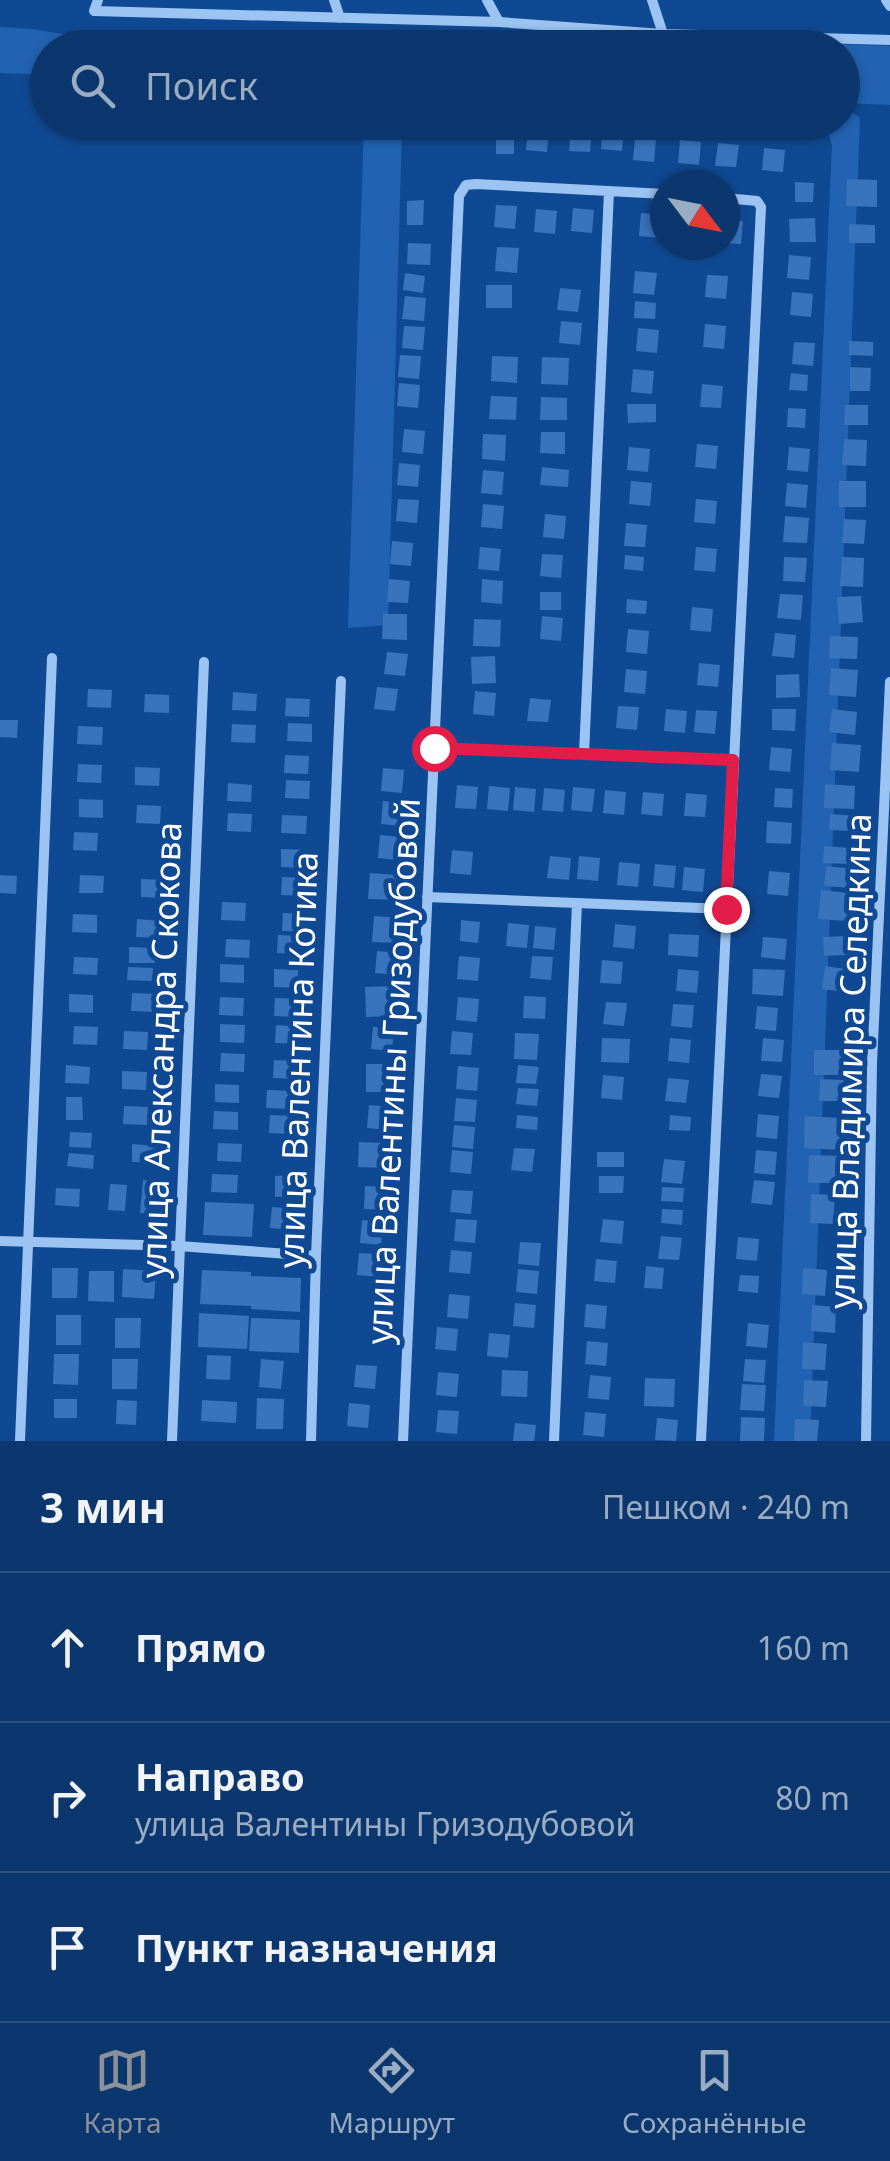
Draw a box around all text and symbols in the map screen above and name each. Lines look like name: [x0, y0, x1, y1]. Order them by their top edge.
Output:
search box: [30, 30, 860, 140]
icon: search: [65, 58, 120, 113]
text: Поиск: [145, 59, 258, 111]
north arrow: [650, 170, 740, 260]
route start: [412, 726, 458, 772]
street label: улица Валентины Гризодубовой: [354, 796, 430, 1346]
street label: улица Владимира Селедкина: [817, 812, 881, 1310]
street label: улица Александра Скокова: [129, 821, 191, 1279]
street label: улица Валентина Котика: [266, 851, 328, 1269]
route end: [704, 887, 750, 933]
text: 3 мин: [40, 1478, 166, 1535]
text: Пешком · 240 m: [602, 1485, 850, 1528]
icon: ahead: [40, 1620, 95, 1675]
text: Прямо: [135, 1621, 266, 1673]
text: 160 m: [757, 1626, 850, 1669]
text: Направо: [135, 1750, 305, 1802]
icon: right: [40, 1770, 95, 1825]
text: 80 m: [775, 1776, 850, 1819]
text: улица Валентины Гризодубовой: [135, 1802, 635, 1845]
icon: arrive: [40, 1920, 95, 1975]
text: Пункт назначения: [135, 1921, 498, 1973]
tab: Карта: [83, 2043, 162, 2141]
tab: Маршрут: [329, 2043, 455, 2141]
tab: Сохранённые: [622, 2043, 807, 2141]

